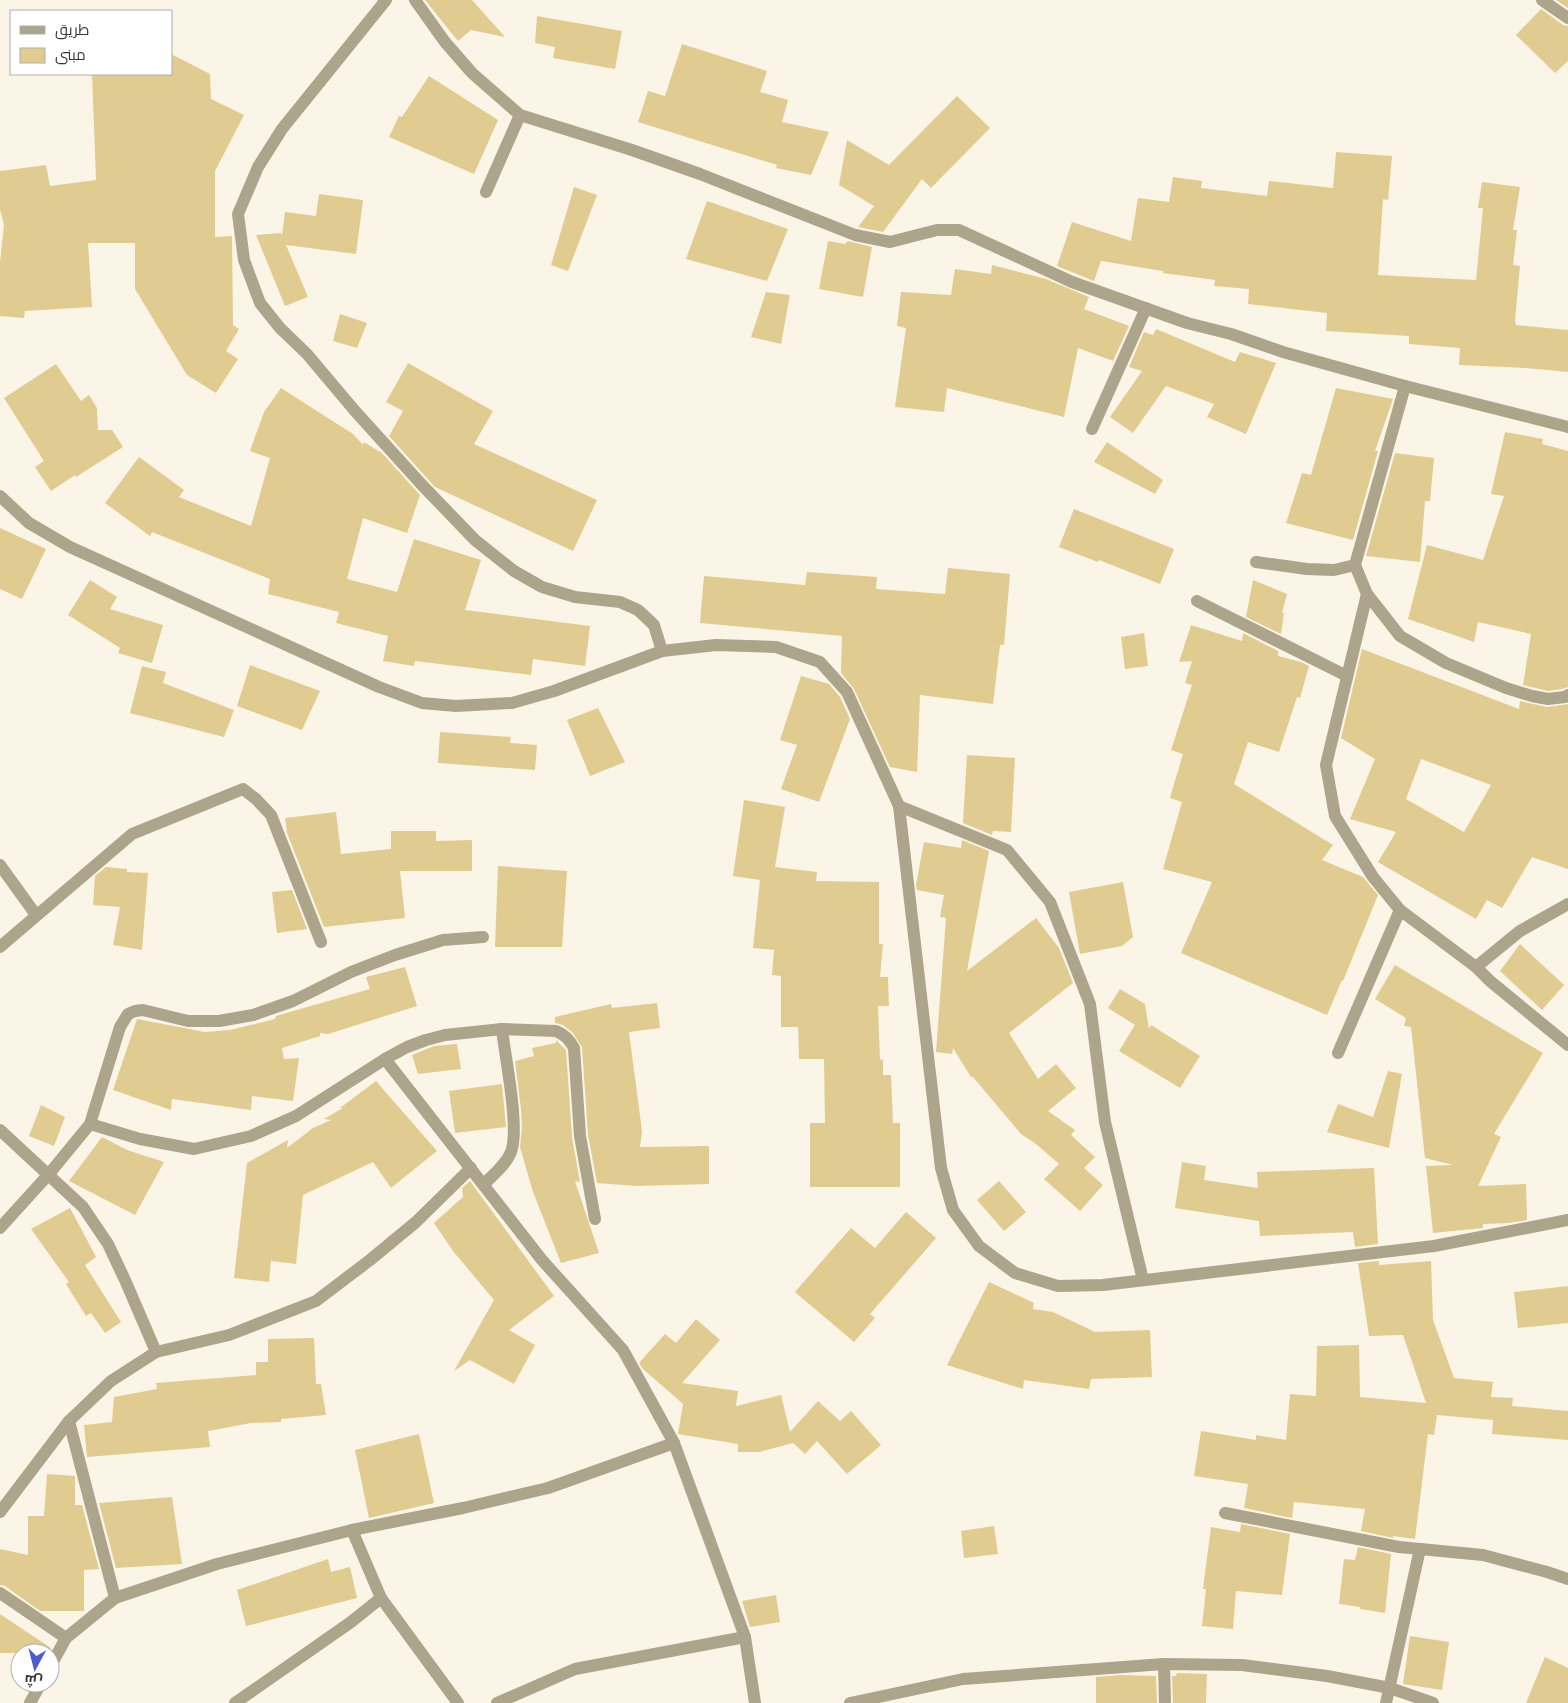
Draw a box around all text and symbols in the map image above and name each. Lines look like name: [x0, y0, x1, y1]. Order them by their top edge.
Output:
legend: [10, 10, 172, 75]
text: طريق: [55, 21, 89, 40]
text: مبنى: [55, 46, 86, 65]
north arrow: [10, 1643, 60, 1693]
text: ش: [23, 1671, 43, 1691]

